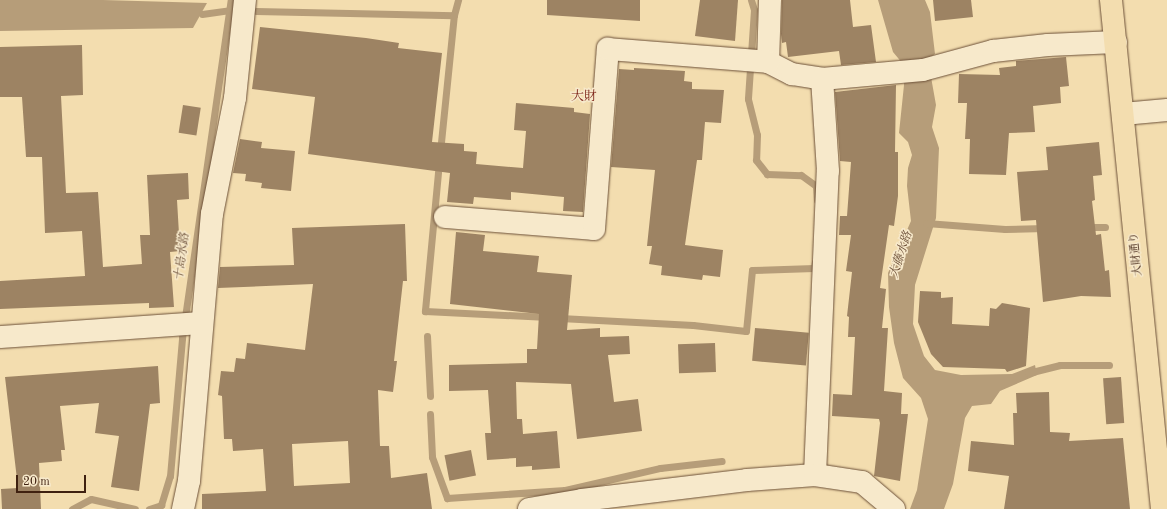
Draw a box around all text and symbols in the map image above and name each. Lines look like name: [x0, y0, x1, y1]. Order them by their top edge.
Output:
district label: 大財: [571, 89, 597, 105]
water label: 大藤水路: [888, 230, 916, 280]
street label: 大財通り: [1128, 231, 1146, 277]
water label: 十島水路: [173, 232, 193, 282]
scale bar: [18, 467, 88, 493]
text: 20 m: [23, 476, 50, 488]

